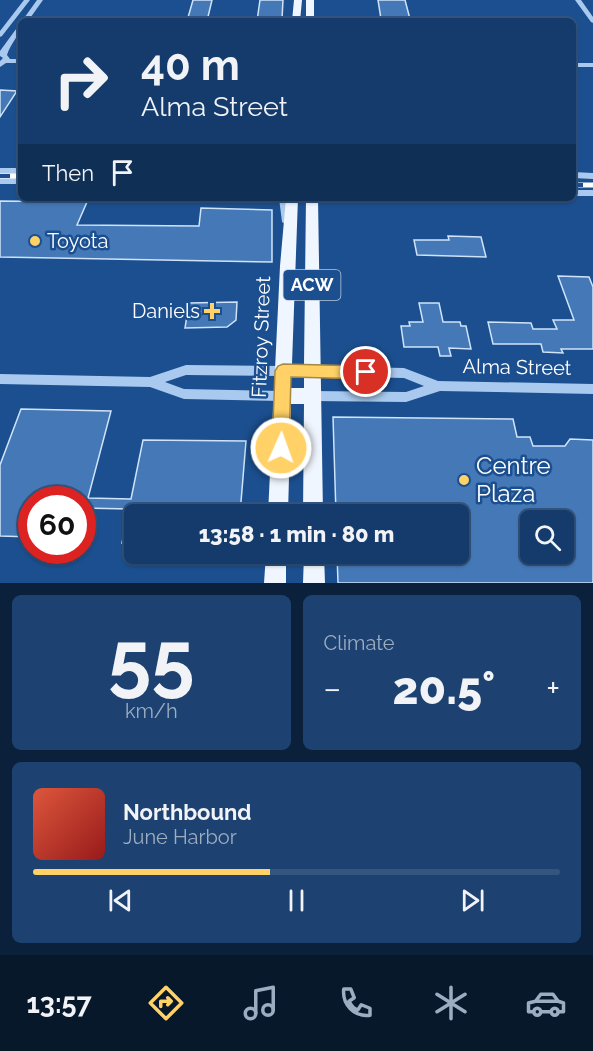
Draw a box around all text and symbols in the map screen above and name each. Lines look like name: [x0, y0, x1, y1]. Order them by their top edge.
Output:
text: 40 m: [141, 41, 240, 90]
icon: right: [42, 42, 120, 120]
text: Alma Street: [141, 91, 288, 122]
icon: arrive: [106, 156, 139, 189]
text: Then: [42, 160, 94, 186]
place label: Toyota: [47, 229, 108, 253]
marker: Toyota: [28, 234, 42, 248]
road number: ACW: [284, 270, 340, 300]
street label: Fitzroy Street: [247, 275, 275, 398]
place label: Daniels: [132, 299, 200, 323]
marker: Daniels: [205, 304, 219, 318]
pin: [340, 346, 391, 397]
street label: Alma Street: [462, 354, 572, 380]
icon: arrive: [349, 355, 382, 388]
position arrow: [249, 416, 313, 480]
place label: Centre Plaza: [476, 451, 551, 508]
marker: Centre Plaza: [457, 473, 471, 487]
speed limit sign: 60: [18, 486, 96, 564]
map controls: [520, 510, 574, 564]
button: search: [520, 510, 574, 564]
text: 13:58 · 1 min · 80 m: [199, 521, 394, 547]
text: 55: [108, 614, 194, 705]
text: Climate: [324, 631, 395, 655]
text: 20.5°: [392, 662, 495, 715]
text: −: [324, 669, 341, 708]
text: +: [546, 669, 560, 708]
text: km/h: [125, 699, 178, 723]
text: Northbound: [123, 799, 252, 825]
text: June Harbor: [123, 825, 237, 849]
icon: previous: [104, 884, 137, 917]
icon: pause: [280, 884, 313, 917]
icon: next: [456, 884, 489, 917]
icon: directions: [145, 982, 187, 1024]
icon: music: [240, 982, 282, 1024]
icon: phone: [335, 982, 377, 1024]
icon: climate: [430, 982, 472, 1024]
icon: car: [525, 982, 567, 1024]
text: 13:57: [26, 988, 92, 1019]

